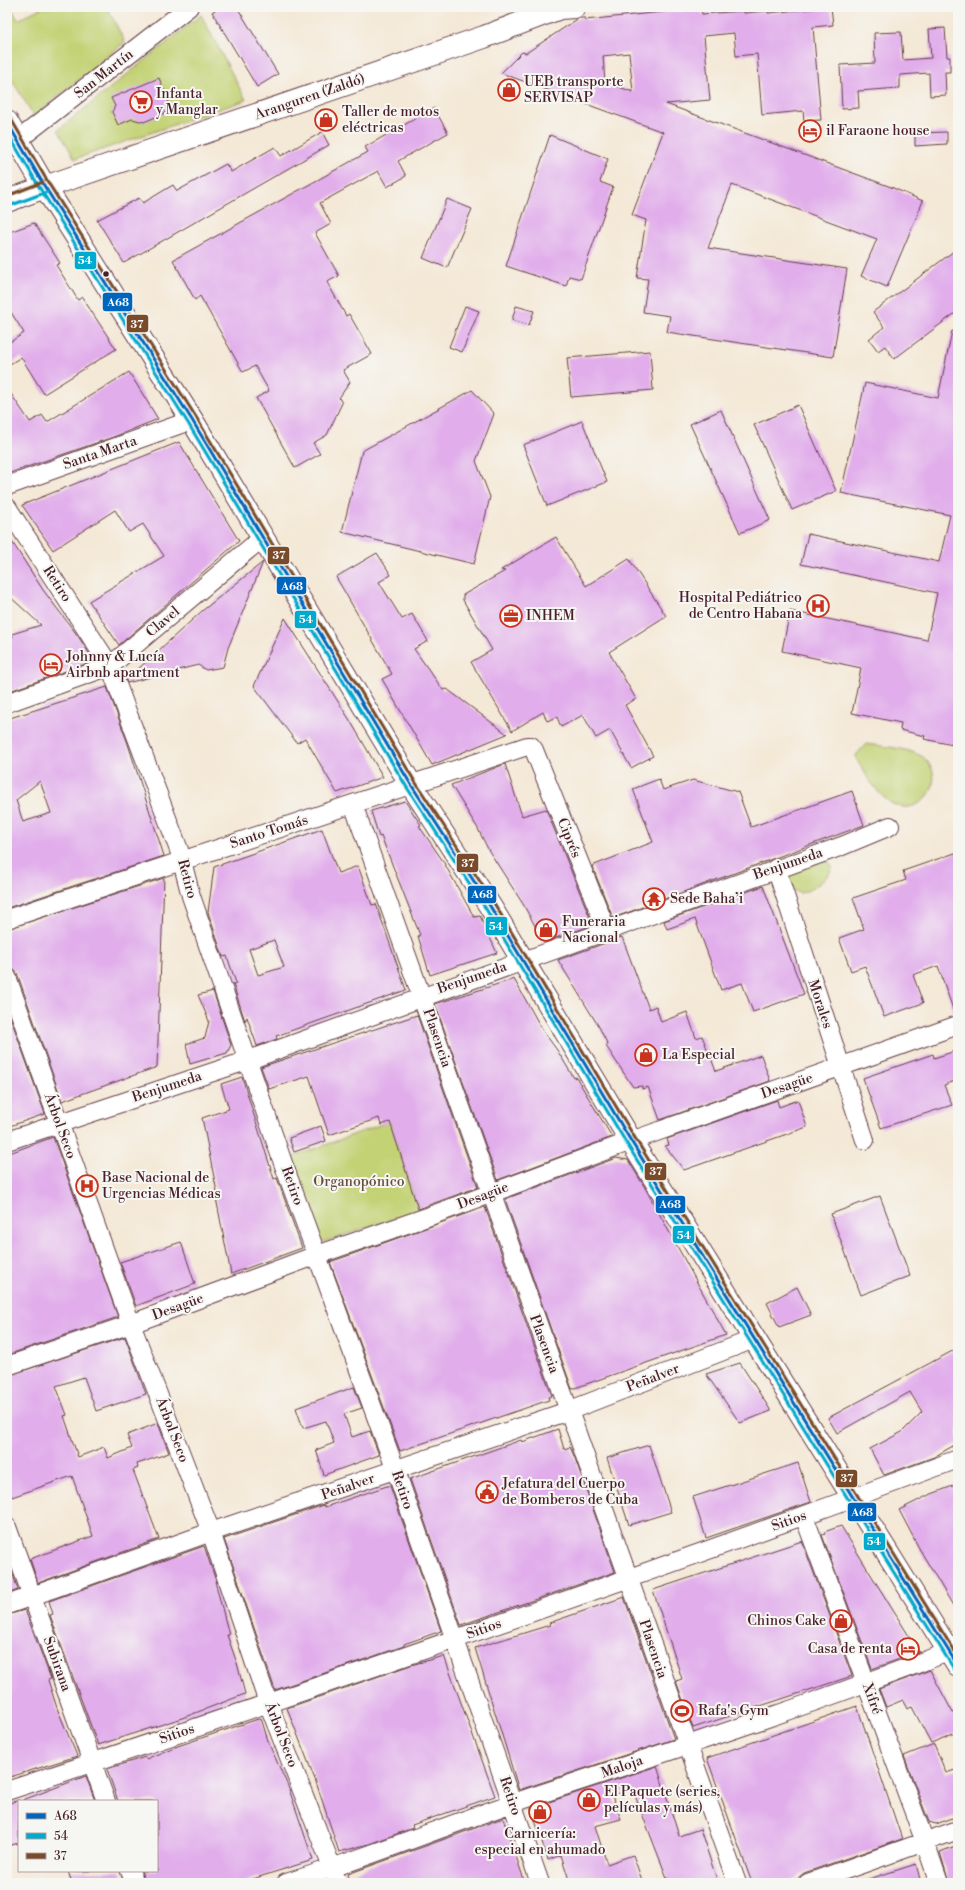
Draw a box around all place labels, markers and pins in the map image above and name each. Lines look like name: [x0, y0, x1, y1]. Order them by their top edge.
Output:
place label: UEB transporte SERVISAP: [524, 73, 624, 107]
shop icon: UEB transporte SERVISAP: [496, 77, 522, 103]
place label: Infanta y Manglar: [155, 85, 218, 119]
supermarket icon: Infanta y Manglar: [128, 89, 154, 115]
place label: Taller de motos eléctricas: [342, 103, 439, 137]
shop icon: Taller de motos eléctricas: [313, 107, 339, 133]
hotel icon: il Faraone house: [797, 118, 823, 144]
place label: il Faraone house: [826, 122, 930, 140]
unlabelled marker: [101, 269, 111, 279]
place label: Hospital Pediátrico de Centro Habana: [679, 589, 803, 623]
hospital icon: Hospital Pediátrico de Centro Habana: [805, 593, 831, 619]
office icon: INHEM: [498, 603, 524, 629]
place label: INHEM: [526, 607, 576, 625]
place label: Johnny & Lucía Airbnb apartment: [65, 648, 180, 682]
hotel icon: Johnny & Lucía Airbnb apartment: [38, 652, 64, 678]
temple icon: Sede Baha’i: [641, 886, 667, 912]
place label: Sede Baha’i: [670, 890, 744, 908]
place label: Funeraria Nacional: [562, 913, 627, 947]
shop icon: Funeraria Nacional: [533, 917, 559, 943]
shop icon: La Especial: [633, 1042, 659, 1068]
place label: La Especial: [662, 1046, 735, 1064]
place label: Base Nacional de Urgencias Médicas: [101, 1169, 221, 1203]
hospital icon: Base Nacional de Urgencias Médicas: [74, 1173, 100, 1199]
place label: Jefatura del Cuerpo de Bomberos de Cuba: [501, 1475, 639, 1509]
public building icon: Jefatura del Cuerpo de Bomberos de Cuba: [474, 1479, 500, 1505]
shop icon: Chinos Cake: [828, 1608, 854, 1634]
place label: Chinos Cake: [747, 1612, 826, 1630]
hotel icon: Casa de renta: [895, 1636, 921, 1662]
place label: Casa de renta: [808, 1640, 893, 1658]
sports icon: Rafa's Gym: [669, 1698, 695, 1724]
place label: Rafa's Gym: [698, 1702, 769, 1720]
place label: El Paquete (series, películas y más): [604, 1783, 720, 1817]
shop icon: El Paquete (series, películas y más): [576, 1787, 602, 1813]
shop icon: Carnicería: especial en ahumado: [527, 1799, 553, 1825]
place label: Carnicería: especial en ahumado: [474, 1825, 606, 1859]

